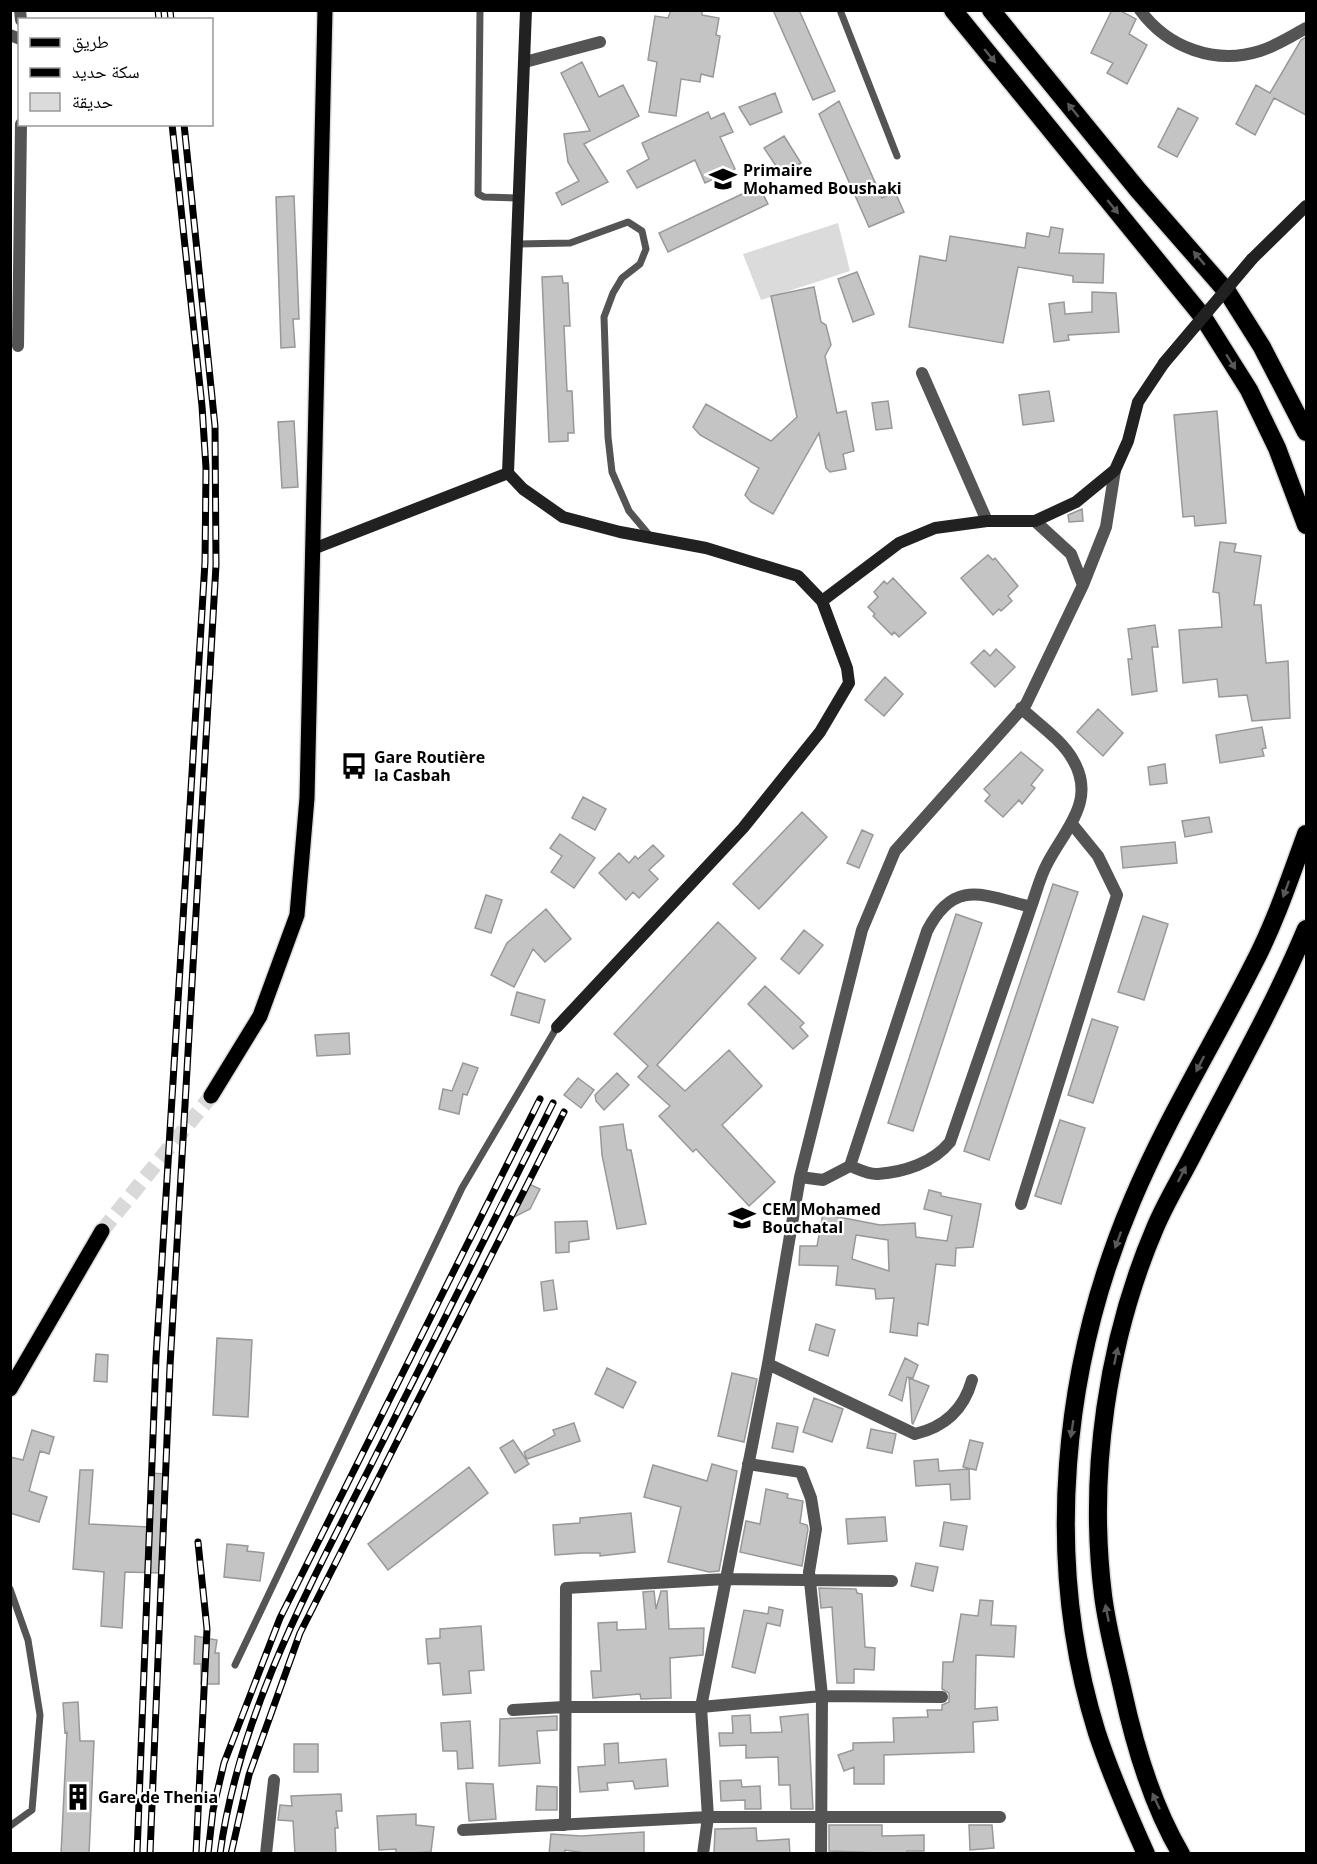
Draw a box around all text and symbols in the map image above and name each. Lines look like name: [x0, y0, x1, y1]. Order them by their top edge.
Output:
legend: [18, 18, 213, 126]
text: طريق: [72, 29, 109, 53]
one-way arrow: [983, 48, 996, 63]
text: سكة حديد: [72, 59, 140, 83]
text: حديقة: [72, 89, 113, 113]
one-way arrow: [1066, 102, 1079, 118]
place label: Primaire Mohamed Boushaki: [743, 159, 902, 199]
school or university icon: Primaire Mohamed Boushaki: [708, 164, 738, 194]
one-way arrow: [1107, 199, 1120, 215]
one-way arrow: [1193, 251, 1206, 266]
one-way arrow: [1225, 354, 1236, 370]
place label: Gare Routière la Casbah: [374, 746, 485, 786]
bus stop icon: Gare Routière la Casbah: [339, 751, 369, 781]
one-way arrow: [1281, 880, 1291, 898]
one-way arrow: [1195, 1055, 1205, 1072]
one-way arrow: [1177, 1165, 1187, 1182]
place label: CEM Mohamed Bouchatal: [762, 1198, 881, 1238]
school or university icon: CEM Mohamed Bouchatal: [727, 1203, 757, 1233]
one-way arrow: [1112, 1231, 1122, 1249]
one-way arrow: [1112, 1347, 1121, 1366]
one-way arrow: [1067, 1420, 1076, 1439]
one-way arrow: [1102, 1603, 1111, 1622]
building icon: Gare de Thenia: [63, 1782, 93, 1812]
place label: Gare de Thenia: [98, 1786, 218, 1808]
one-way arrow: [1152, 1792, 1161, 1809]

